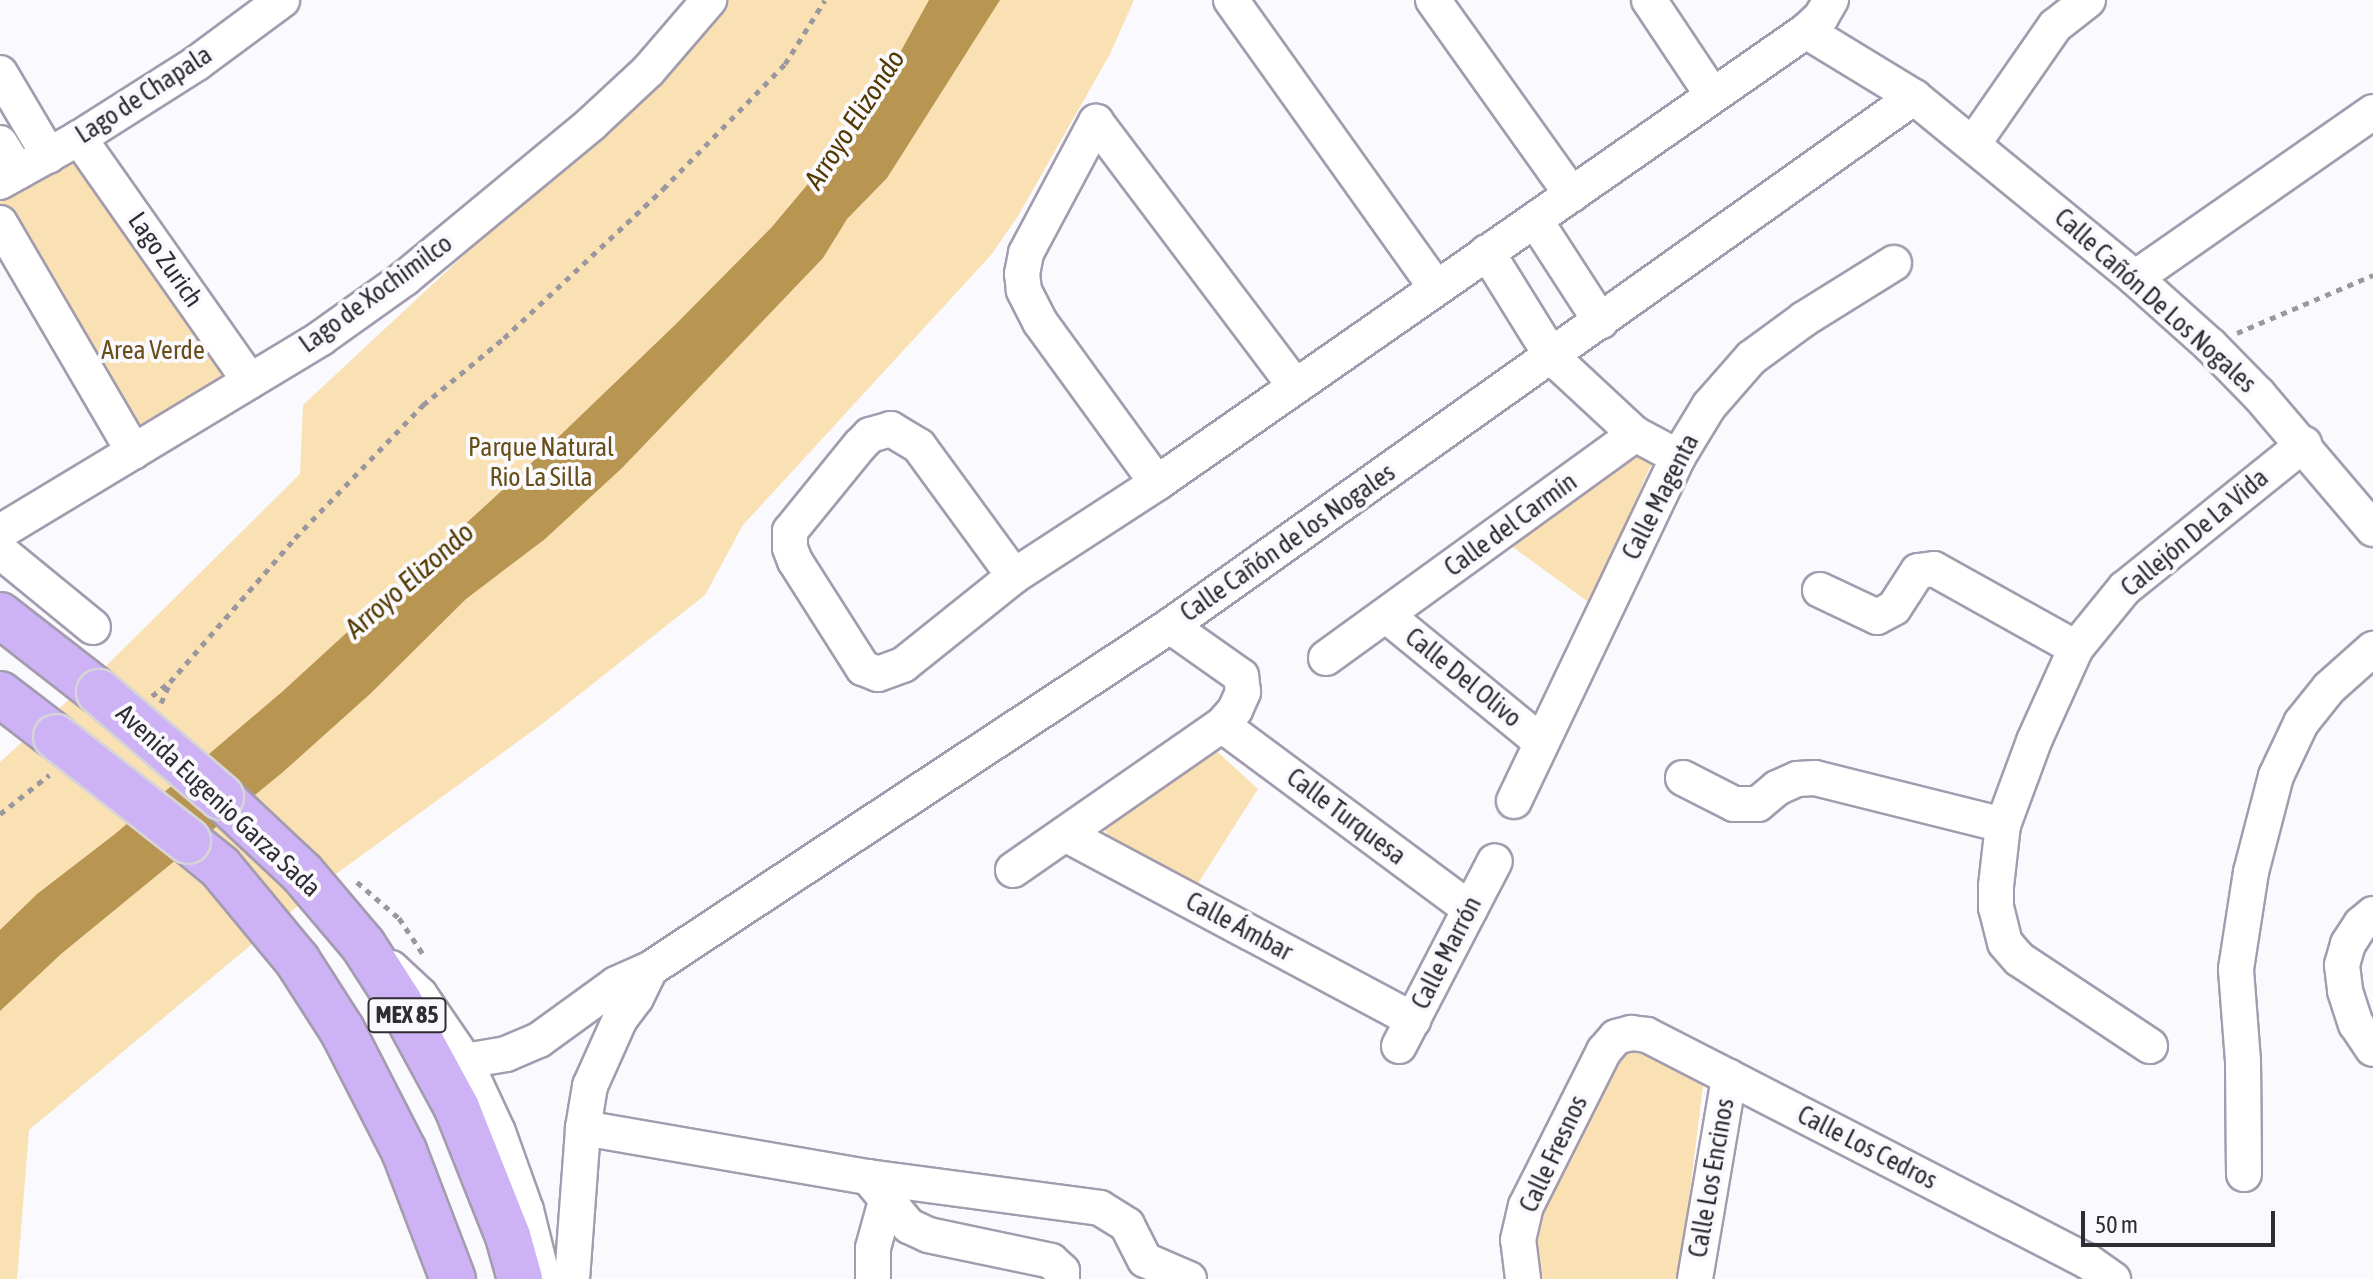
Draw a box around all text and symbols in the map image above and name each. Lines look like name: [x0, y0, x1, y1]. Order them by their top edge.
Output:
street label: Lago de Chapala: [70, 39, 218, 151]
water label: Arroyo Elizondo: [797, 43, 911, 195]
street label: Calle Cañón De Los Nogales: [2048, 202, 2262, 400]
street label: Lago Zurich: [121, 207, 209, 313]
street label: Lago de Xochimilco: [294, 228, 458, 360]
park label: Area Verde: [101, 335, 205, 367]
street label: Calle Magenta: [1616, 429, 1706, 565]
park label: Parque Natural Rio La Silla: [468, 432, 614, 494]
street label: Calle Cañón de los Nogales: [1175, 457, 1401, 629]
street label: Callejón De La Vida: [2115, 462, 2275, 604]
street label: Calle del Carmín: [1439, 467, 1583, 583]
water label: Arroyo Elizondo: [338, 515, 480, 645]
street label: Calle Del Olivo: [1399, 622, 1527, 734]
street label: Avenida Eugenio Garza Sada: [109, 698, 327, 904]
street label: Calle Turquesa: [1280, 762, 1412, 872]
street label: Calle Ámbar: [1180, 886, 1298, 968]
street label: Calle Marrón: [1405, 891, 1489, 1015]
road number: MEX 85: [367, 995, 447, 1035]
street label: Calle Fresnos: [1513, 1091, 1595, 1217]
street label: Calle Los Encinos: [1683, 1096, 1741, 1260]
street label: Calle Los Cedros: [1792, 1099, 1942, 1197]
scale bar: [2085, 1195, 2279, 1245]
text: 50 m: [2095, 1211, 2138, 1238]

